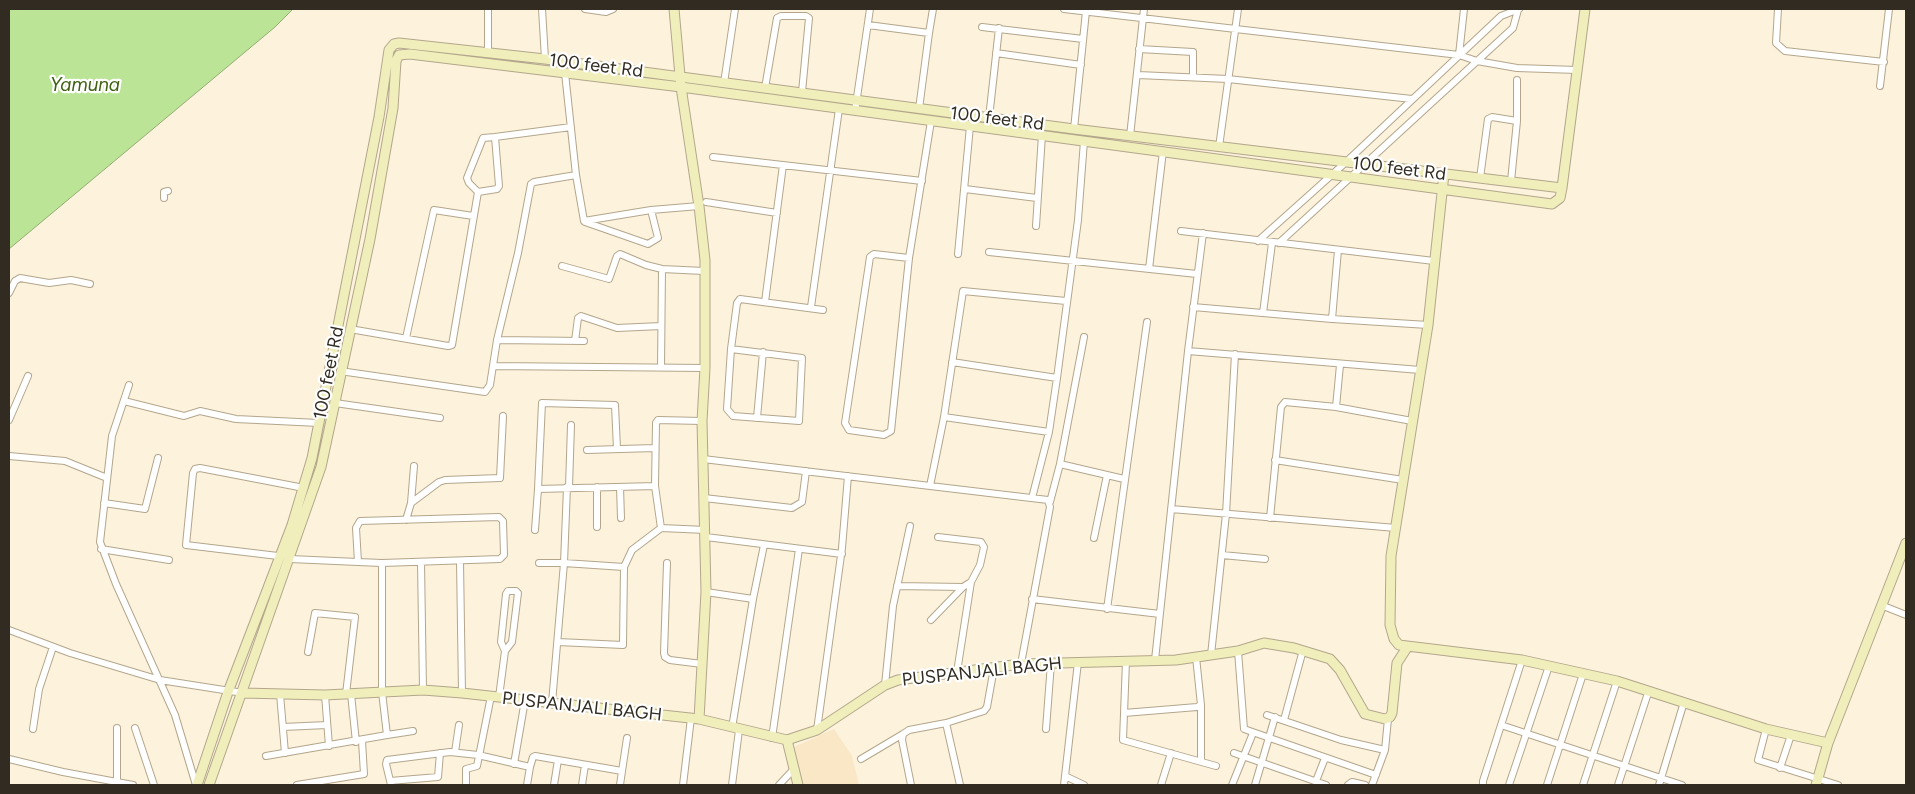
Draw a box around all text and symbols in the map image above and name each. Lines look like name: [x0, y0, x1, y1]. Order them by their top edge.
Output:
street label: 100 feet Rd: [548, 50, 644, 82]
water label: Yamuna: [50, 74, 120, 96]
street label: 100 feet Rd: [949, 103, 1045, 135]
street label: 100 feet Rd: [1351, 153, 1447, 185]
street label: 100 feet Rd: [309, 325, 349, 421]
street label: PUSPANJALI BAGH: [901, 653, 1063, 691]
street label: PUSPANJALI BAGH: [501, 688, 663, 726]

